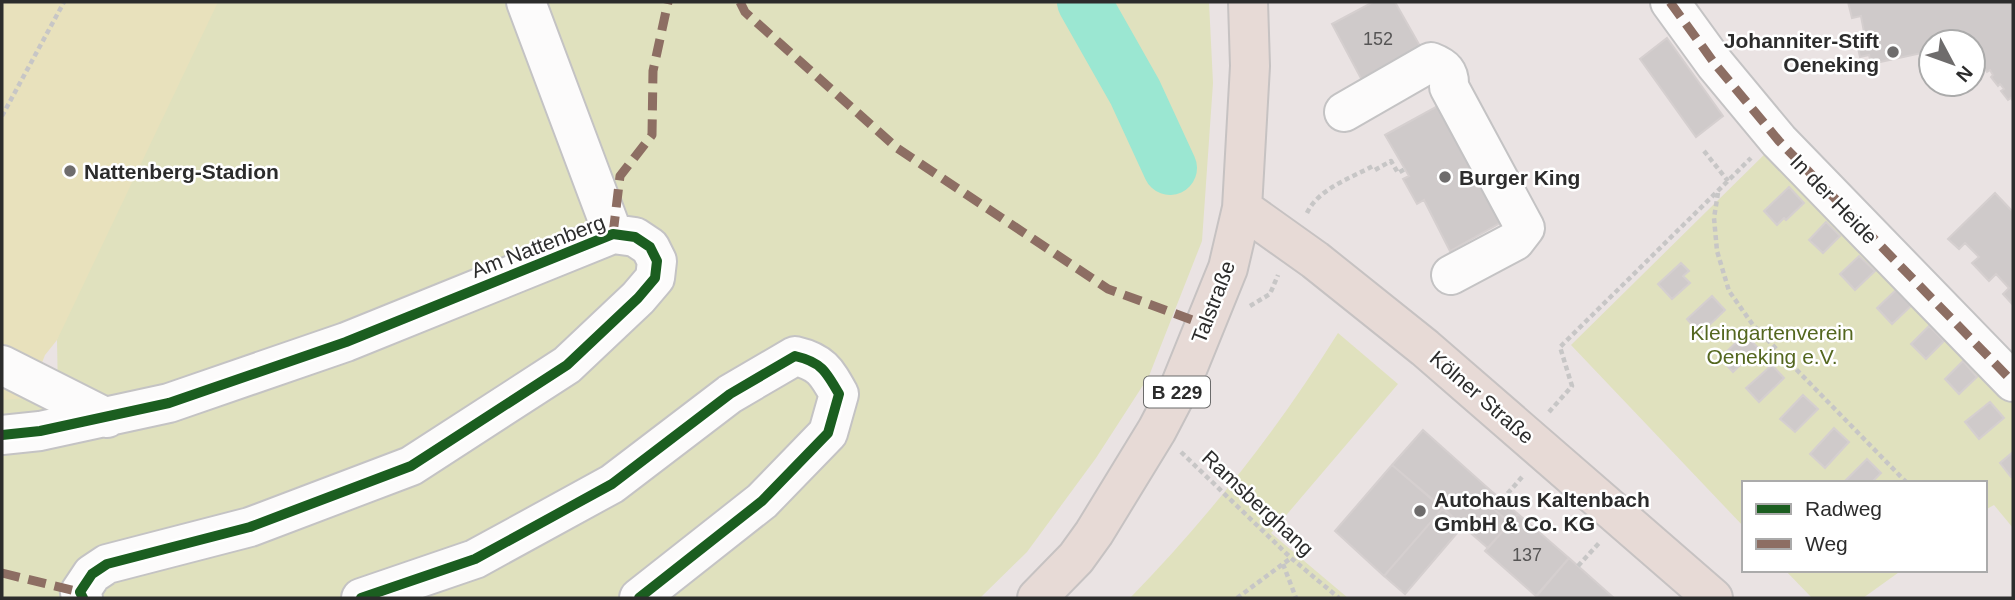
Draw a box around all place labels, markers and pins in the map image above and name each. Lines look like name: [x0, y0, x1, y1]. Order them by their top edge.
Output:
place label: Johanniter-Stift Oeneking: [1724, 29, 1879, 76]
marker: Johanniter-Stift Oeneking: [1885, 44, 1901, 60]
place label: Nattenberg-Stadion: [84, 160, 279, 183]
marker: Nattenberg-Stadion: [62, 163, 78, 179]
place label: Burger King: [1459, 166, 1580, 189]
marker: Burger King: [1437, 169, 1453, 185]
place label: Autohaus Kaltenbach GmbH & Co. KG: [1434, 488, 1650, 535]
marker: Autohaus Kaltenbach GmbH & Co. KG: [1412, 503, 1428, 519]

